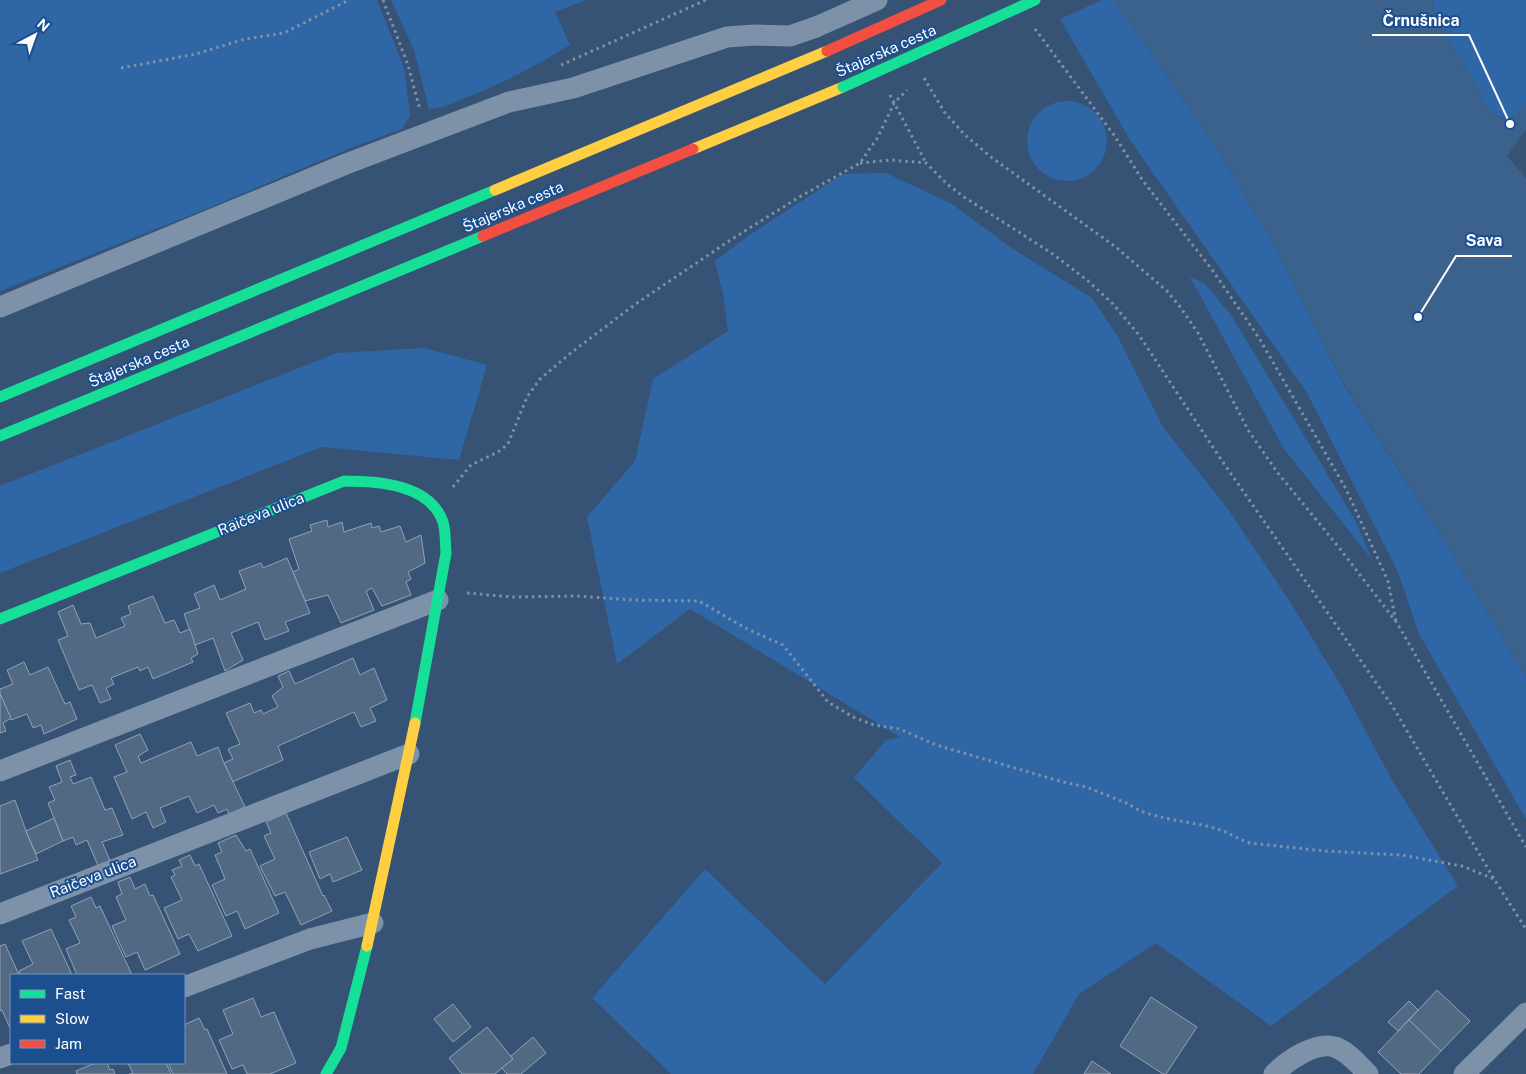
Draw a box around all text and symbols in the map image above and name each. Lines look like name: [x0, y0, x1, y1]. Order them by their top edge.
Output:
callout: Črnušnica: [1372, 4, 1469, 35]
north arrow: [10, 10, 60, 60]
text: Črnušnica: [1382, 10, 1460, 30]
text: N: [34, 16, 53, 35]
street label: Štajerska cesta: [833, 21, 938, 80]
street label: Štajerska cesta: [460, 178, 566, 235]
callout: Sava: [1456, 225, 1512, 256]
text: Sava: [1466, 231, 1502, 250]
street label: Štajerska cesta: [86, 333, 192, 390]
street label: Raičeva ulica: [215, 489, 306, 538]
street label: Raičeva ulica: [47, 852, 138, 901]
legend: [10, 974, 185, 1064]
text: Fast: [55, 985, 85, 1002]
text: Slow: [55, 1010, 90, 1027]
text: Jam: [55, 1035, 82, 1052]

